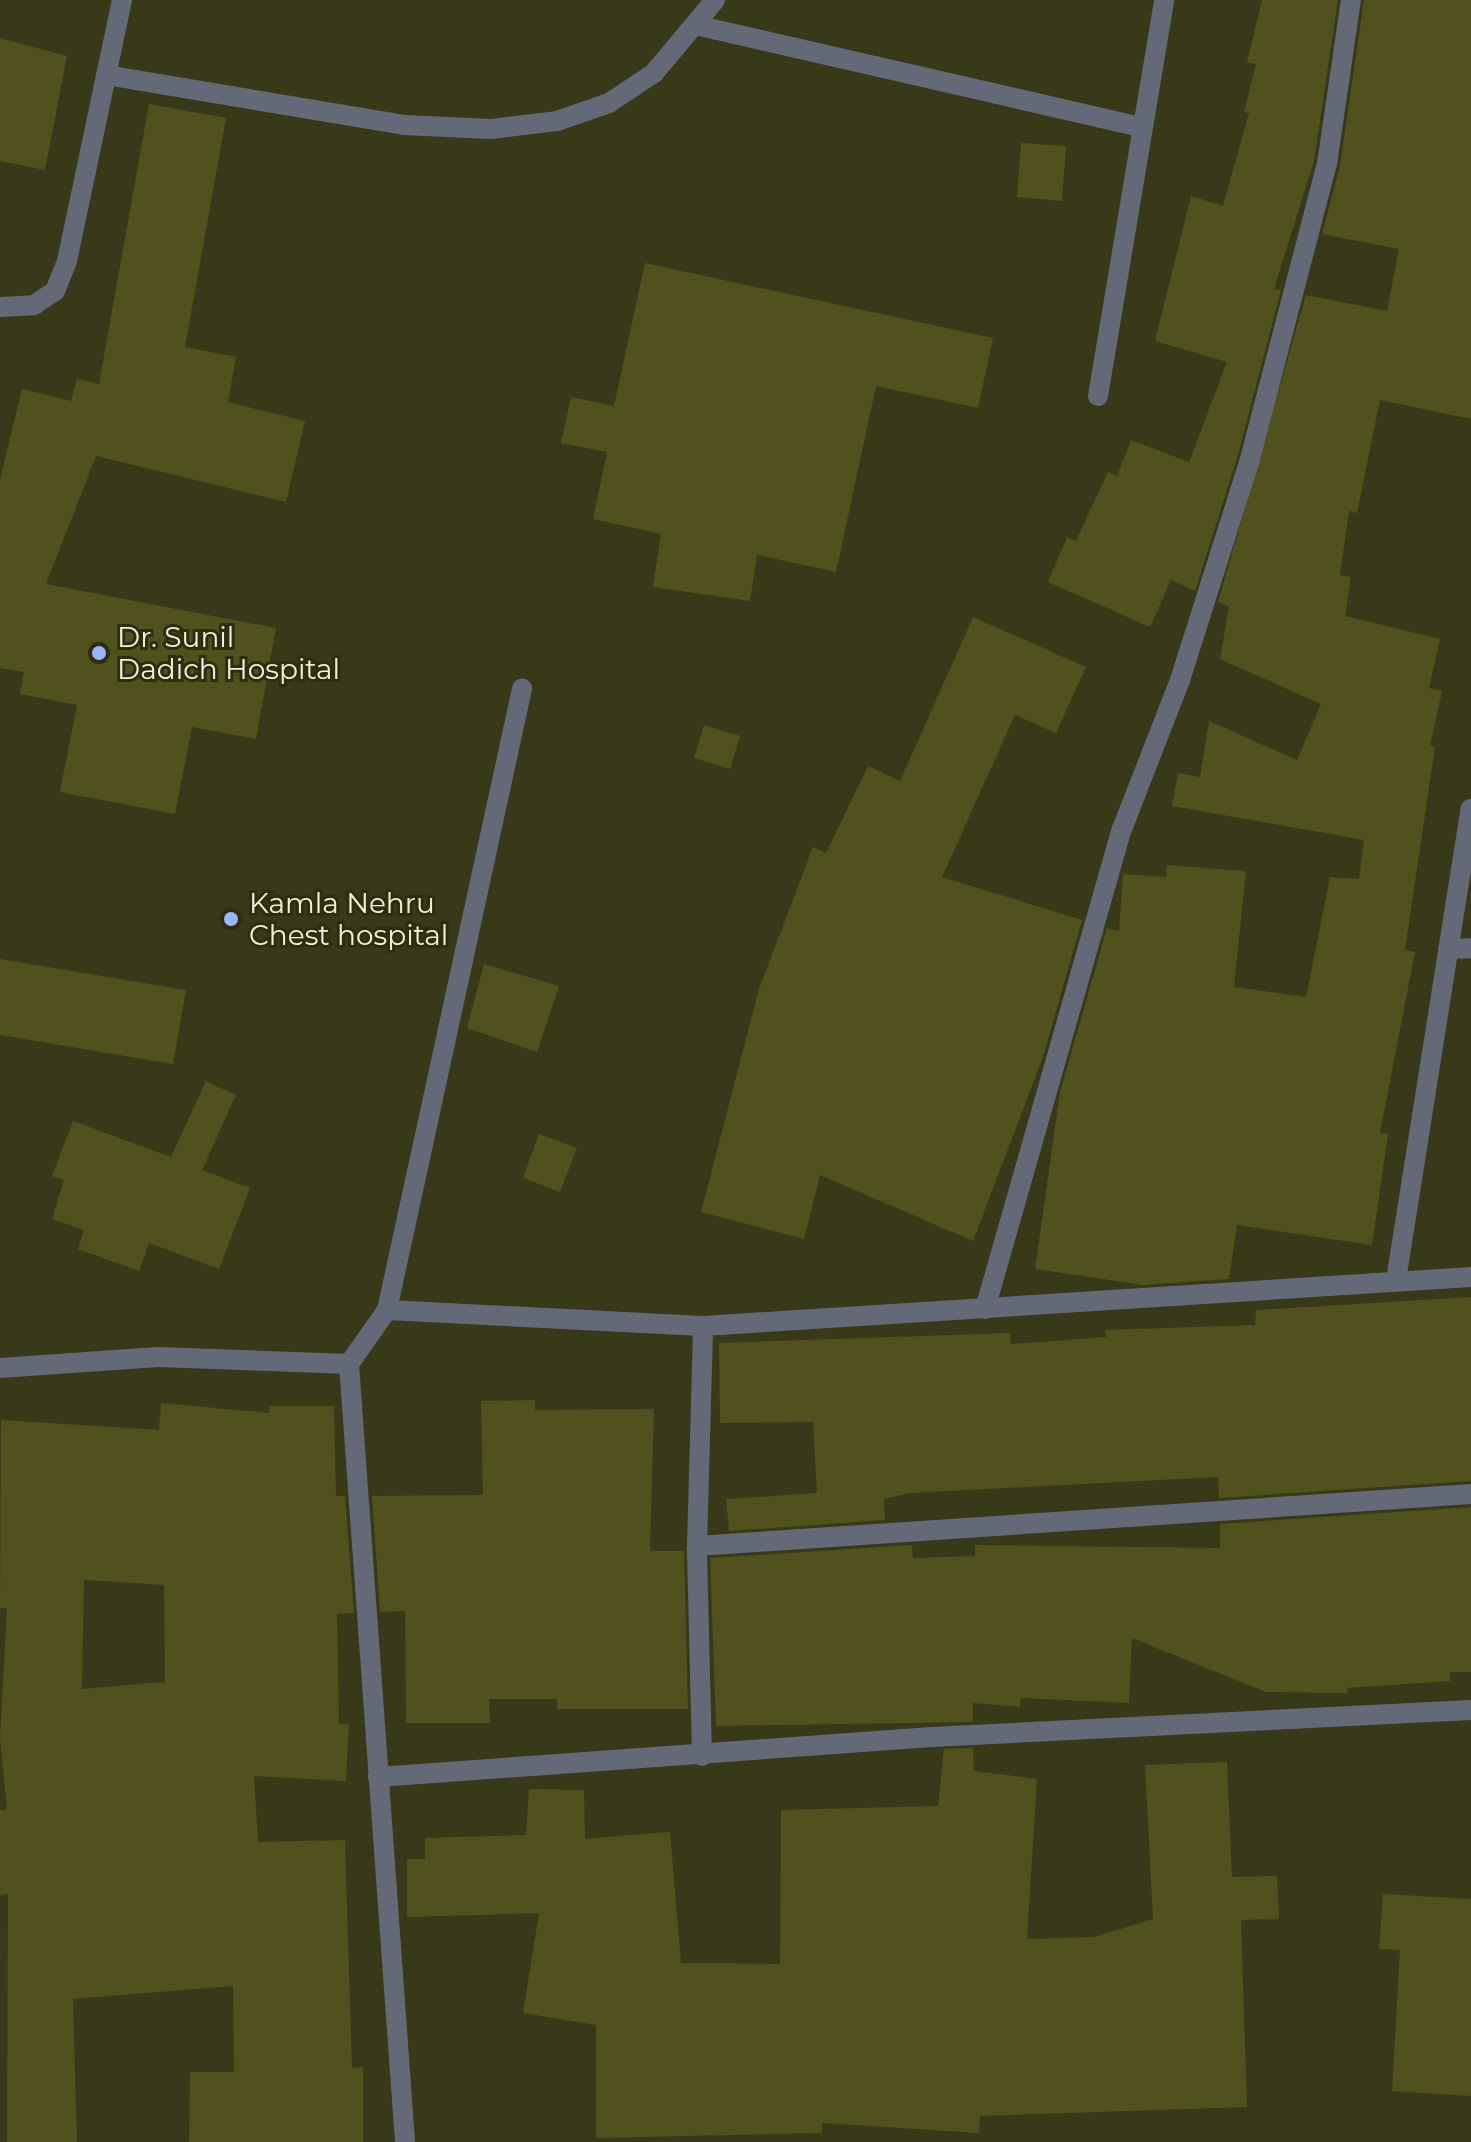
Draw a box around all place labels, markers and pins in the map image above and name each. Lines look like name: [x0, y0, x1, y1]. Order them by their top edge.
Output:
place label: Dr. Sunil Dadich Hospital: [117, 620, 340, 686]
marker: Dr. Sunil Dadich Hospital: [88, 642, 110, 664]
place label: Kamla Nehru Chest hospital: [249, 886, 448, 952]
marker: Kamla Nehru Chest hospital: [220, 908, 242, 930]

